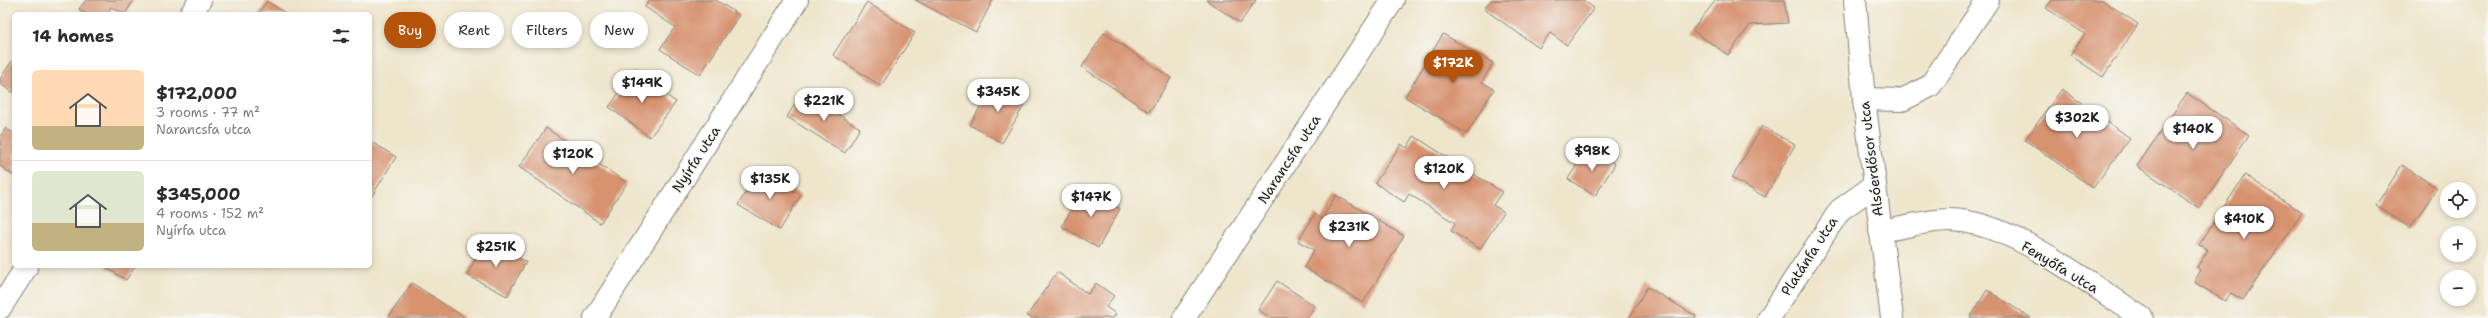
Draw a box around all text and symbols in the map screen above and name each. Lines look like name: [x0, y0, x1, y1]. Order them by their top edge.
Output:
chip: Buy: [384, 12, 436, 48]
chip: Rent: [444, 12, 504, 48]
chip: Filters: [512, 12, 582, 48]
chip: New: [590, 12, 648, 48]
text: 14 homes: [32, 25, 114, 47]
icon: filters: [330, 25, 352, 47]
pin: $172K: [1425, 50, 1481, 84]
text: $172K: [1433, 54, 1473, 71]
pin: $149K: [614, 70, 670, 104]
text: $149K: [622, 74, 662, 91]
pin: $345K: [970, 79, 1026, 113]
text: $172,000: [156, 82, 237, 104]
text: $345K: [976, 83, 1020, 100]
icon: home: [64, 86, 112, 134]
pin: $221K: [796, 88, 852, 122]
text: $221K: [804, 92, 844, 109]
street label: Alsóerdősor utca: [1855, 100, 1887, 218]
text: 3 rooms · 77 m²: [156, 104, 260, 121]
pin: $302K: [2049, 105, 2105, 139]
text: $302K: [2055, 109, 2099, 126]
street label: Narancsfa utca: [1254, 111, 1325, 207]
pin: $140K: [2165, 116, 2221, 150]
text: $140K: [2172, 120, 2214, 137]
text: Narancsfa utca: [156, 121, 251, 138]
street label: Nyírfa utca: [668, 122, 724, 196]
pin: $98K: [1568, 138, 1616, 172]
pin: $120K: [545, 141, 601, 175]
text: $98K: [1574, 142, 1610, 159]
text: $120K: [553, 145, 593, 162]
pin: $120K: [1416, 156, 1472, 190]
text: $120K: [1424, 160, 1464, 177]
pin: $135K: [742, 166, 798, 200]
text: $135K: [750, 170, 790, 187]
map controls: [2440, 182, 2476, 306]
button: locate: [2440, 182, 2476, 218]
text: $345,000: [156, 183, 240, 205]
pin: $147K: [1063, 184, 1119, 218]
icon: home: [64, 187, 112, 235]
text: $147K: [1071, 188, 1111, 205]
text: 4 rooms · 152 m²: [156, 205, 264, 222]
pin: $410K: [2216, 206, 2272, 240]
text: $410K: [2224, 210, 2264, 227]
street label: Platánfa utca: [1777, 213, 1841, 299]
pin: $231K: [1321, 214, 1377, 248]
text: $231K: [1329, 218, 1369, 235]
text: Nyírfa utca: [156, 222, 226, 239]
button: +: [2440, 226, 2476, 262]
pin: $251K: [468, 234, 524, 268]
street label: Fenyőfa utca: [2018, 237, 2102, 297]
text: $251K: [476, 238, 516, 255]
button: −: [2440, 270, 2476, 306]

